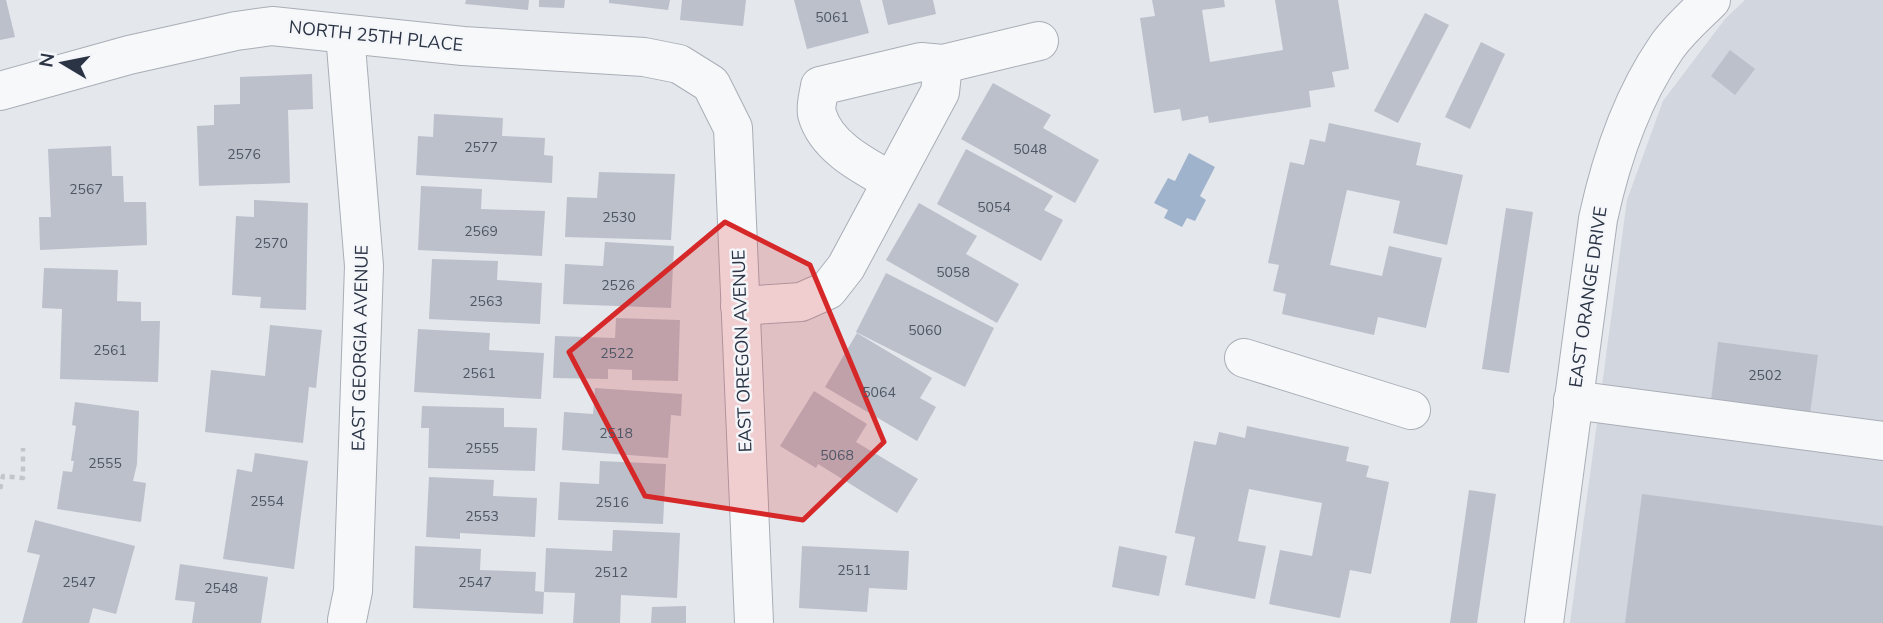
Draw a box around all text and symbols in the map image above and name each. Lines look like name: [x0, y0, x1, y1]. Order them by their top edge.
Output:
house number: 5061: [815, 8, 849, 27]
street label: NORTH 25TH PLACE: [288, 15, 464, 57]
north arrow: [28, 28, 98, 98]
text: N: [33, 51, 61, 69]
house number: 2577: [464, 138, 498, 157]
house number: 5048: [1013, 140, 1047, 159]
house number: 2576: [227, 145, 261, 164]
house number: 2567: [69, 180, 103, 199]
house number: 5054: [977, 198, 1011, 217]
street label: EAST ORANGE DRIVE: [1563, 205, 1613, 389]
house number: 2530: [602, 208, 636, 227]
house number: 2569: [464, 222, 498, 241]
house number: 2570: [254, 234, 288, 253]
street label: EAST GEORGIA AVENUE: [346, 245, 374, 451]
street label: EAST OREGON AVENUE: [726, 249, 758, 453]
house number: 5058: [936, 263, 970, 282]
house number: 2526: [601, 276, 635, 295]
house number: 2563: [469, 292, 503, 311]
house number: 5060: [908, 321, 942, 340]
house number: 2561: [93, 341, 127, 360]
house number: 2522: [600, 344, 634, 363]
house number: 2561: [462, 364, 496, 383]
house number: 2502: [1748, 366, 1782, 385]
house number: 5064: [862, 383, 896, 402]
house number: 2518: [599, 424, 633, 443]
house number: 2555: [465, 439, 499, 458]
house number: 5068: [820, 446, 854, 465]
house number: 2555: [88, 454, 122, 473]
house number: 2554: [250, 492, 284, 511]
house number: 2516: [595, 493, 629, 512]
house number: 2553: [465, 507, 499, 526]
house number: 2511: [837, 561, 871, 580]
house number: 2512: [594, 563, 628, 582]
house number: 2547: [62, 573, 96, 592]
house number: 2547: [458, 573, 492, 592]
house number: 2548: [204, 579, 238, 598]

